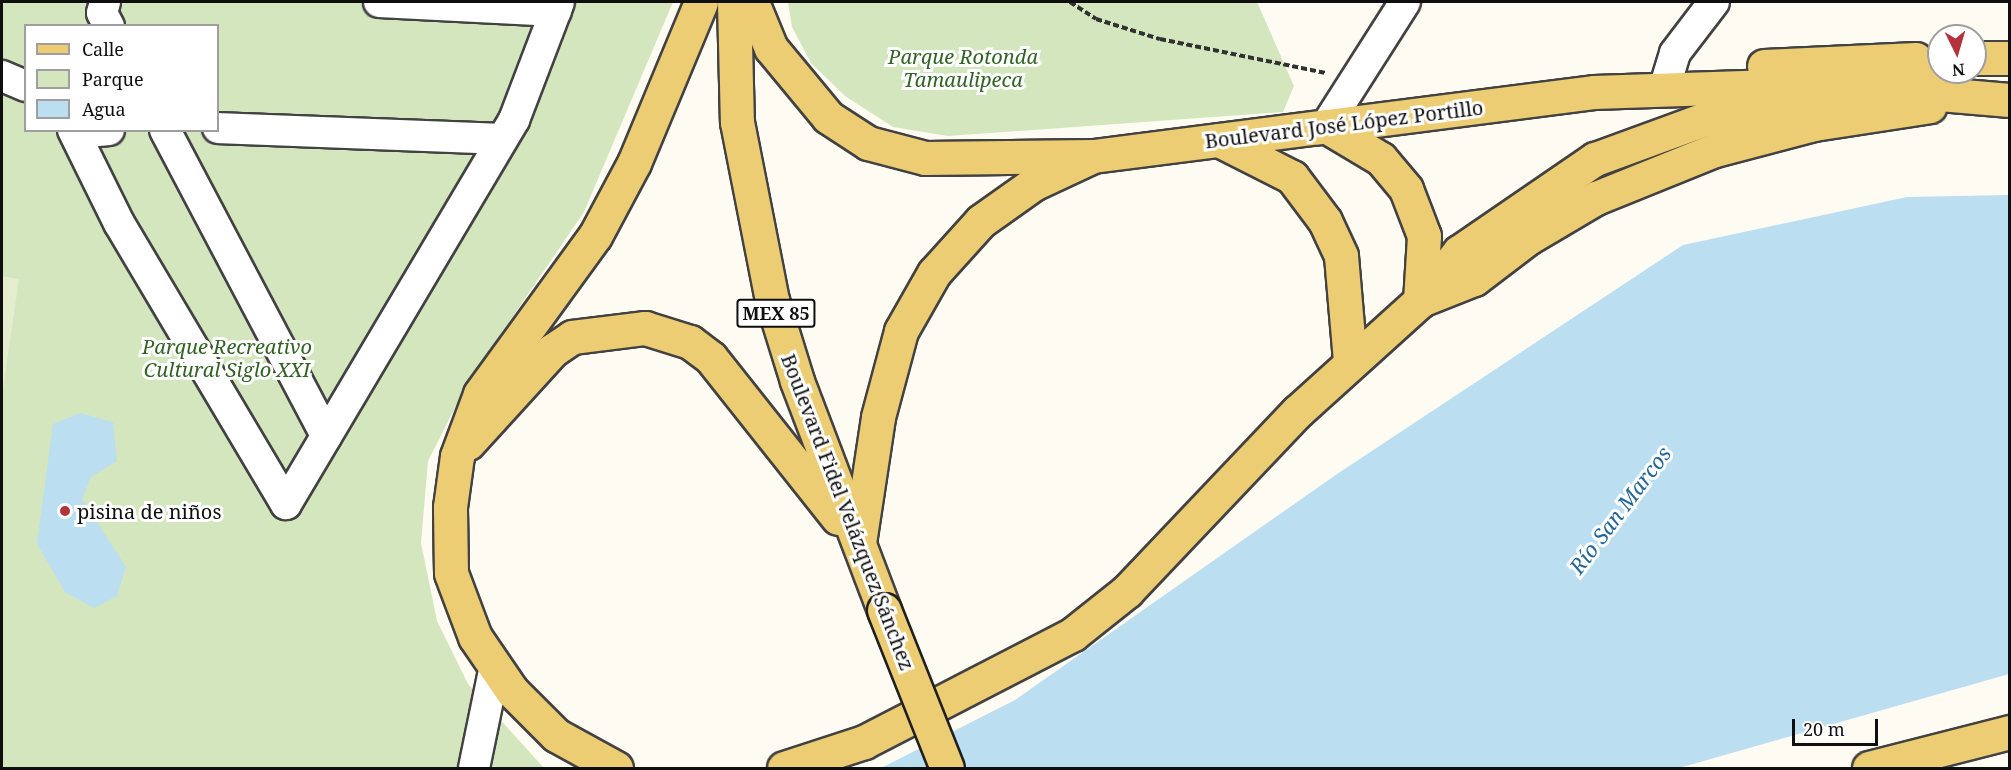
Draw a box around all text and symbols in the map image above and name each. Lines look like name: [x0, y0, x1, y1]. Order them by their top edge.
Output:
legend: [24, 24, 219, 132]
north arrow: [1927, 24, 1987, 84]
text: Calle: [82, 37, 124, 61]
park label: Parque Rotonda Tamaulipeca: [888, 44, 1038, 91]
text: N: [1951, 58, 1966, 81]
text: Parque: [82, 67, 144, 91]
street label: Boulevard José López Portillo: [1203, 95, 1485, 153]
text: Agua: [82, 97, 126, 121]
road number: MEX 85: [736, 298, 816, 328]
park label: Parque Recreativo Cultural Siglo XXI: [142, 334, 312, 381]
street label: Boulevard Fidel Velázquez Sánchez: [776, 350, 920, 674]
water label: Río San Marcos: [1564, 441, 1676, 579]
place label: pisina de niños: [77, 499, 221, 523]
marker: pisina de niños: [58, 504, 72, 518]
scale bar: [1795, 707, 1880, 745]
text: 20 m: [1803, 717, 1845, 741]

